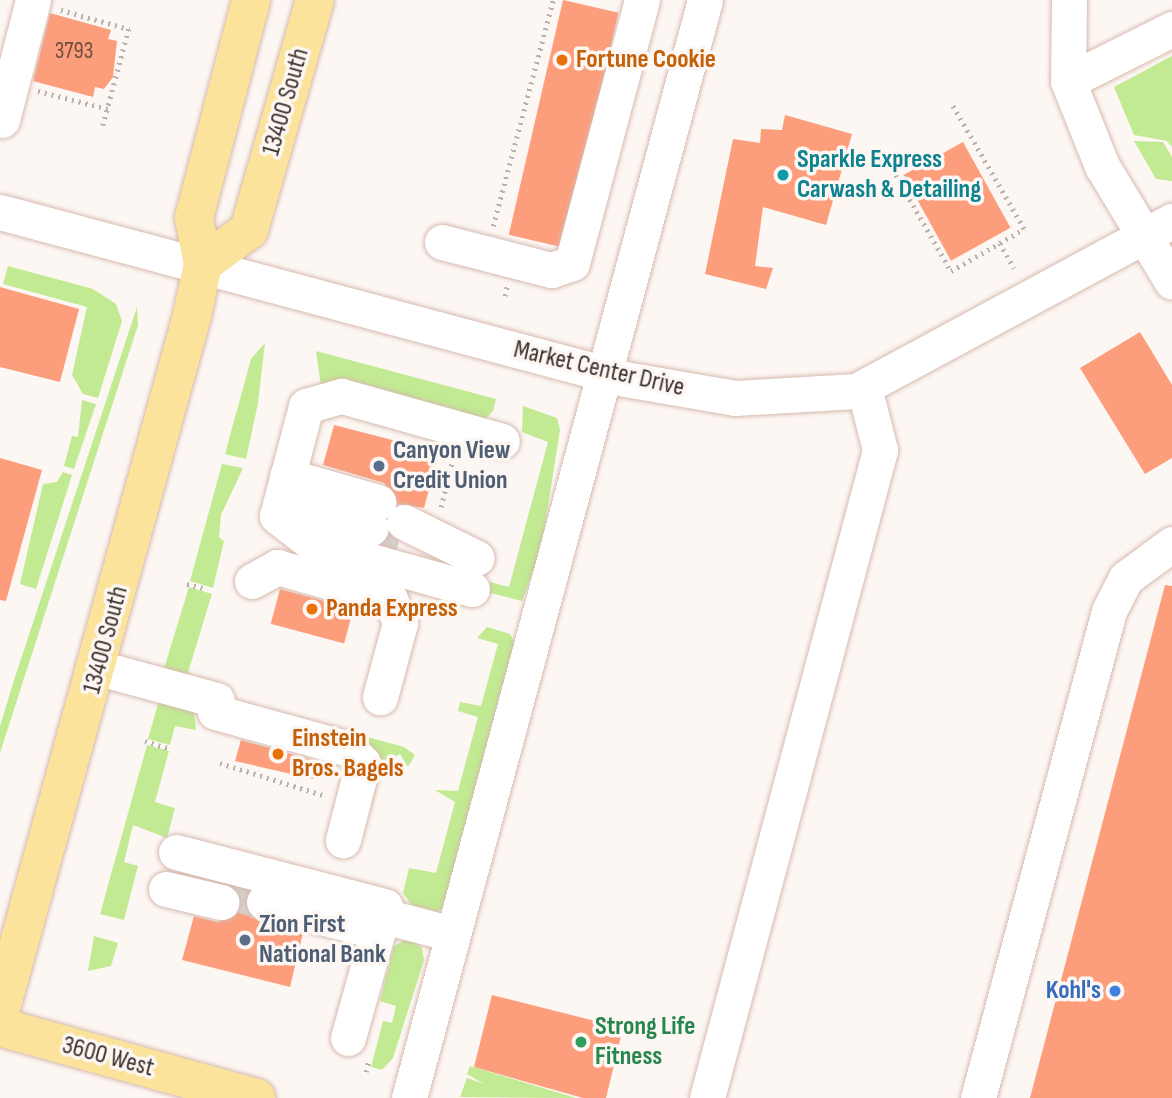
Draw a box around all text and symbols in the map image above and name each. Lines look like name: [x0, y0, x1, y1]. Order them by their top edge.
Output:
house number: 3793: [55, 37, 93, 65]
place label: Fortune Cookie: [576, 44, 716, 76]
street label: 13400 South: [256, 45, 316, 159]
marker: Fortune Cookie: [554, 52, 570, 68]
place label: Sparkle Express Carwash & Detailing: [797, 144, 981, 206]
marker: Sparkle Express Carwash & Detailing: [775, 167, 791, 183]
street label: Market Center Drive: [511, 334, 687, 404]
place label: Canyon View Credit Union: [393, 435, 510, 496]
marker: Canyon View Credit Union: [371, 458, 387, 474]
street label: 13400 South: [77, 583, 135, 697]
place label: Panda Express: [326, 593, 458, 625]
marker: Panda Express: [304, 601, 320, 617]
place label: Einstein Bros. Bagels: [292, 723, 404, 784]
marker: Einstein Bros. Bagels: [270, 746, 286, 762]
place label: Zion First National Bank: [259, 909, 386, 970]
marker: Zion First National Bank: [237, 932, 253, 948]
place label: Kohl's: [1046, 975, 1101, 1007]
marker: Kohl's: [1107, 983, 1123, 999]
place label: Strong Life Fitness: [595, 1011, 695, 1072]
street label: 3600 West: [59, 1030, 157, 1084]
marker: Strong Life Fitness: [573, 1034, 589, 1050]

